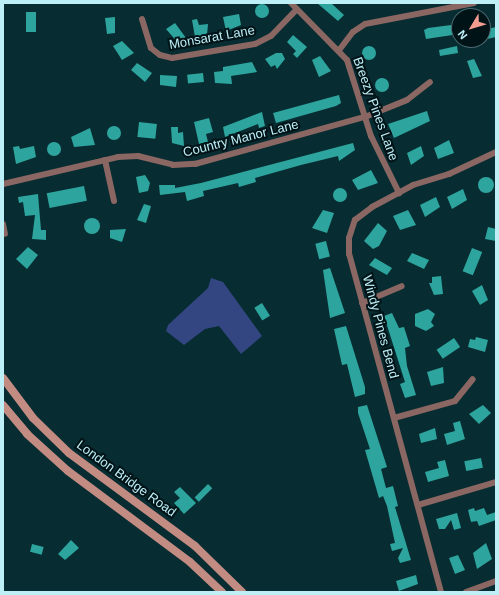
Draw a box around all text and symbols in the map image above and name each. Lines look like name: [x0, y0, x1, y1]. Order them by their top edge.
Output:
north arrow: [451, 8, 491, 48]
street label: Monsarat Lane: [168, 23, 256, 53]
text: N: [455, 28, 470, 42]
street label: Breezy Pines Lane: [349, 55, 401, 163]
street label: Country Manor Lane: [182, 117, 300, 161]
street label: Windy Pines Bend: [359, 274, 401, 380]
street label: London Bridge Road: [73, 438, 179, 520]

